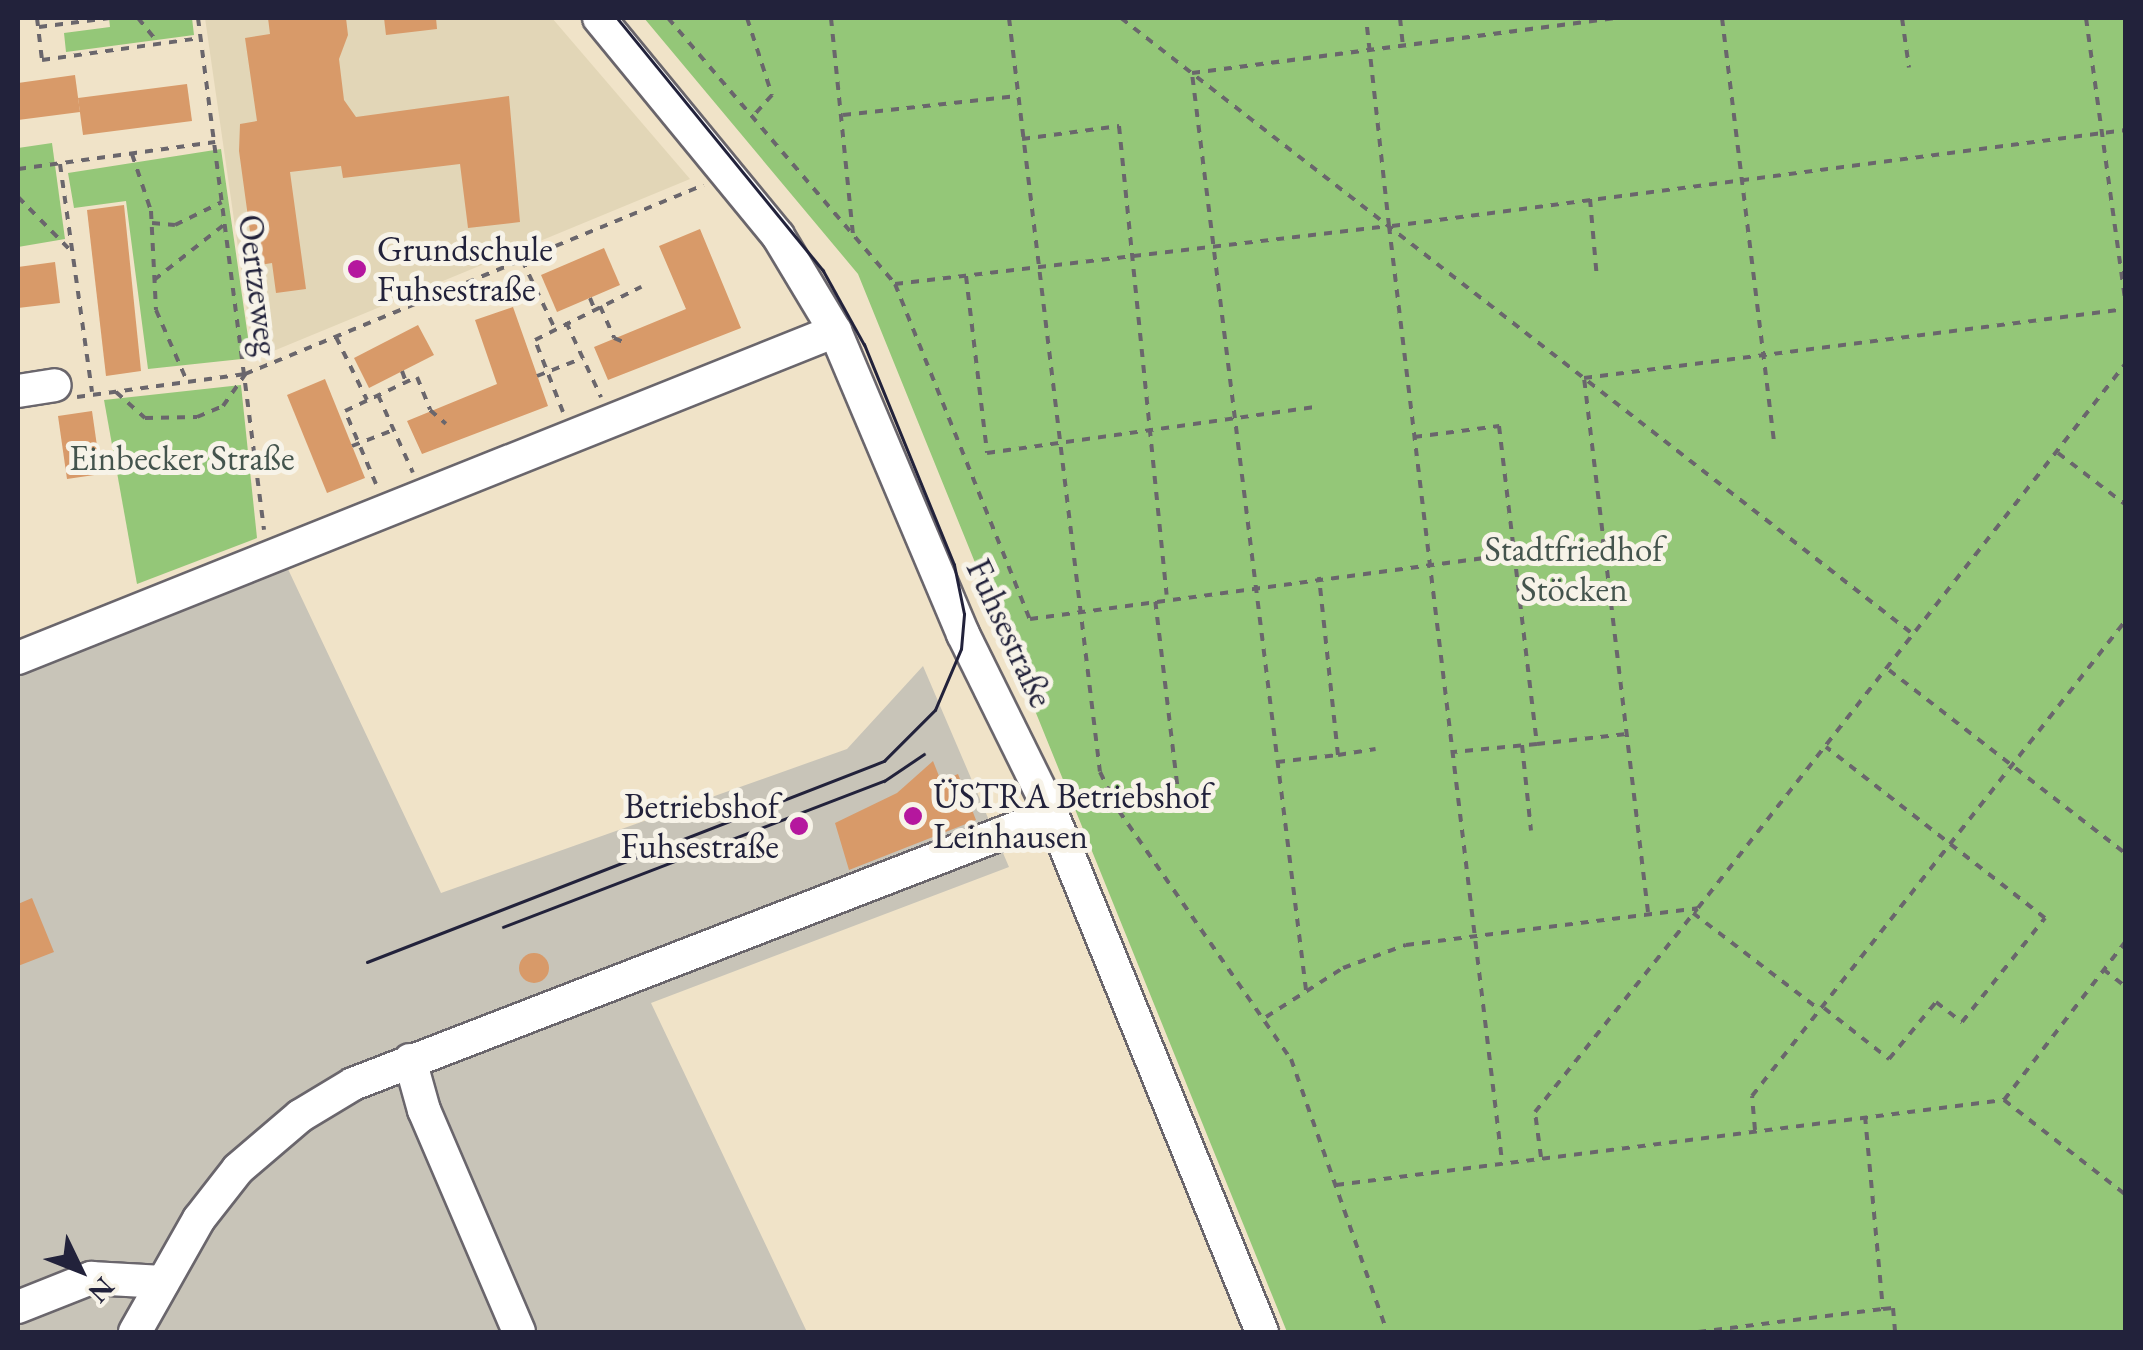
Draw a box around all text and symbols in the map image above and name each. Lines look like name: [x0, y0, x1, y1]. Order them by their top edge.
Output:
street label: Oertzeweg: [230, 212, 288, 358]
place label: Grundschule Fuhsestraße: [377, 228, 553, 310]
marker: Grundschule Fuhsestraße: [346, 258, 368, 280]
park label: Einbecker Straße: [69, 437, 295, 479]
park label: Stadtfriedhof Stöcken: [1485, 528, 1663, 610]
street label: Fuhsestraße: [957, 552, 1063, 714]
place label: ÜSTRA Betriebshof Leinhausen: [933, 775, 1211, 857]
place label: Betriebshof Fuhsestraße: [620, 785, 779, 867]
marker: ÜSTRA Betriebshof Leinhausen: [902, 805, 924, 827]
marker: Betriebshof Fuhsestraße: [788, 815, 810, 837]
north arrow: [30, 1220, 130, 1320]
text: N: [81, 1270, 123, 1311]

